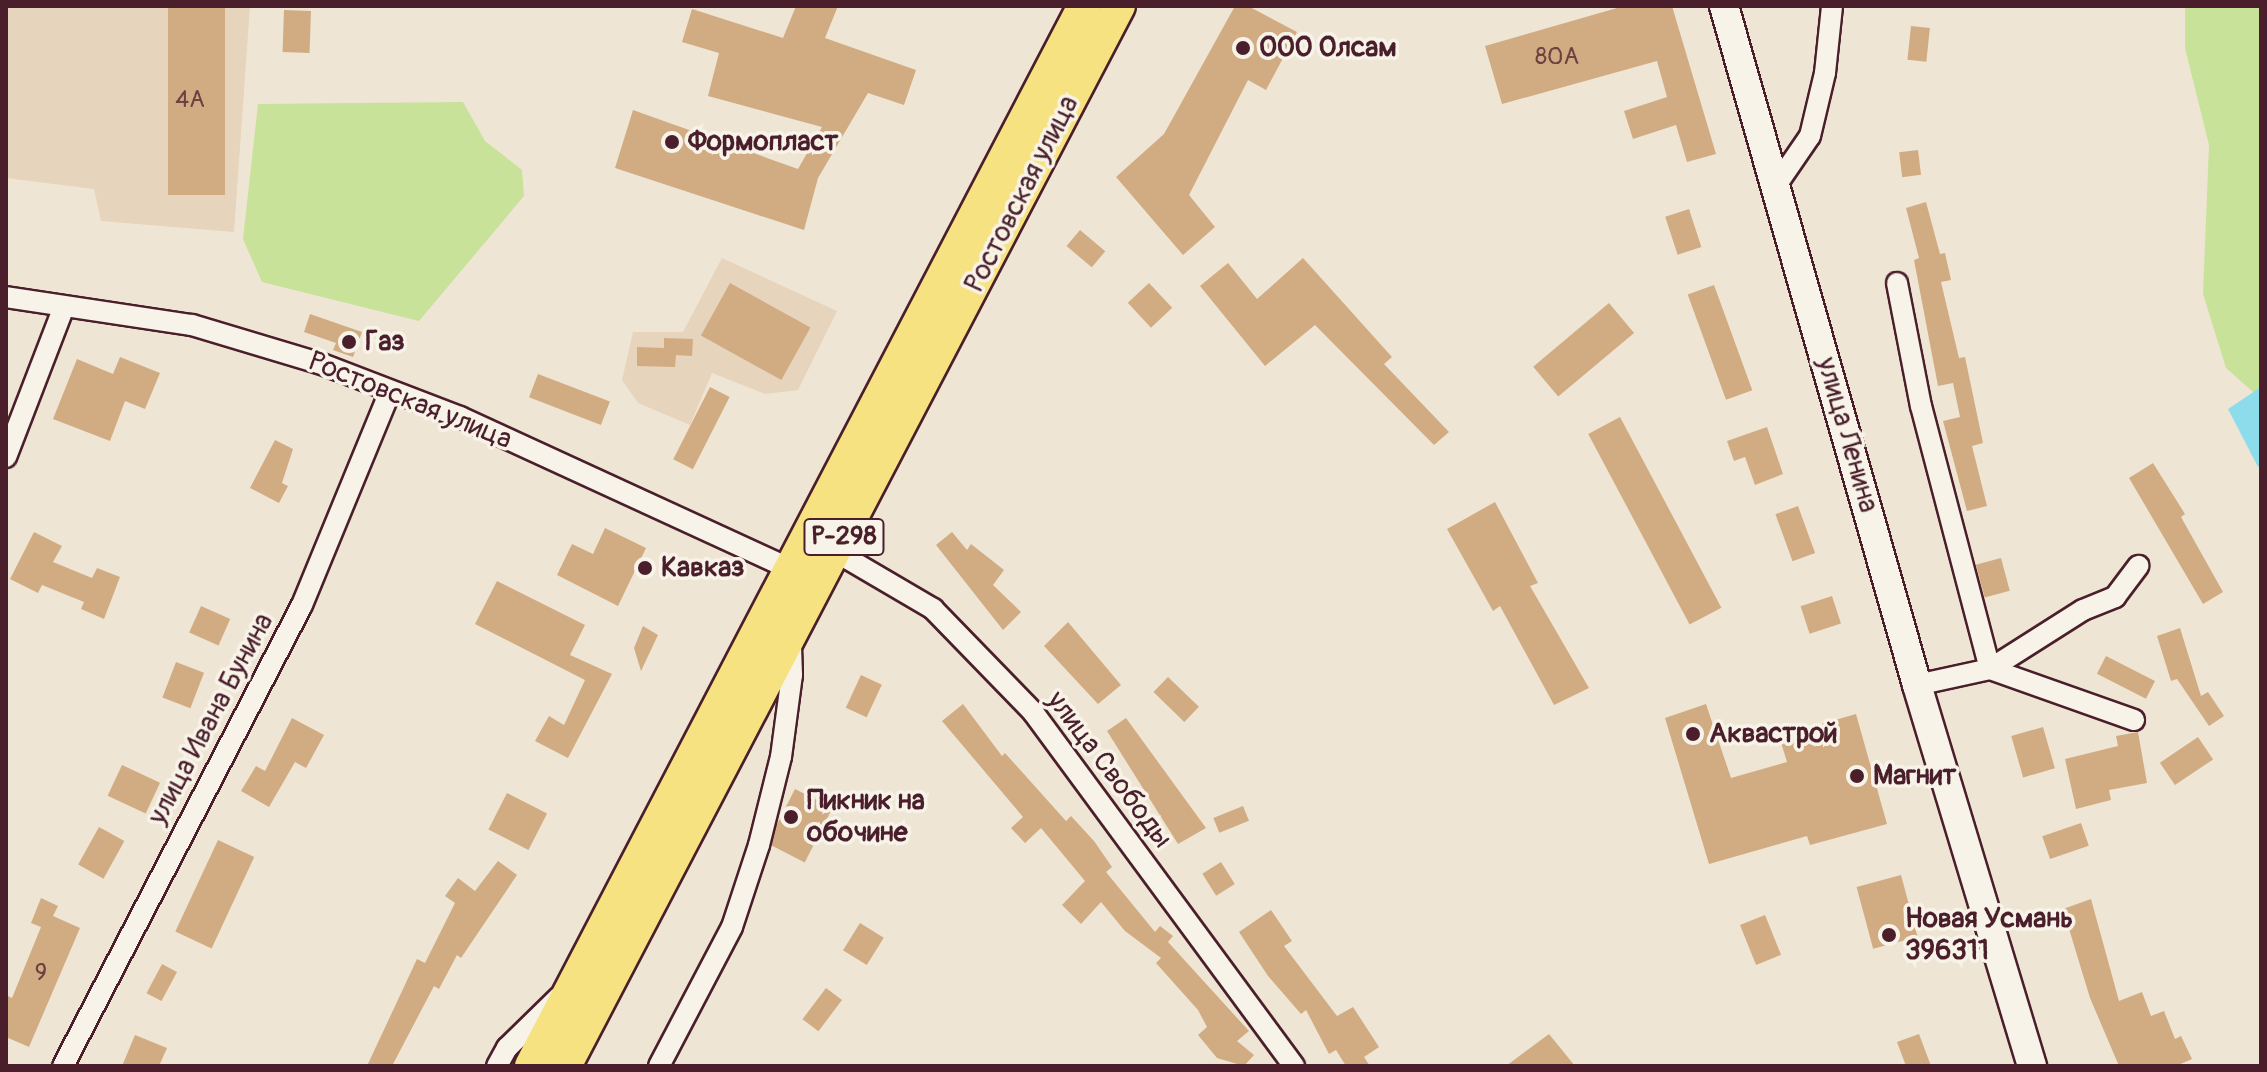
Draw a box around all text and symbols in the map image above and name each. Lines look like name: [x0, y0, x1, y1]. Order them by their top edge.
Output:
place label: ООО Олсам: [1259, 31, 1397, 65]
marker: ООО Олсам: [1234, 39, 1252, 57]
house number: 80А: [1535, 43, 1579, 71]
house number: 4А: [175, 86, 205, 114]
street label: Ростовская улица: [958, 90, 1086, 298]
place label: Формопласт: [688, 125, 838, 159]
marker: Формопласт: [663, 133, 681, 151]
place label: Газ: [365, 325, 405, 359]
marker: Газ: [340, 333, 358, 351]
street label: Ростовская улица: [304, 345, 516, 457]
street label: улица Ленина: [1809, 354, 1885, 516]
road number: Р-298: [802, 515, 886, 559]
place label: Кавказ: [661, 551, 745, 585]
marker: Кавказ: [636, 559, 654, 577]
street label: улица Ивана Бунина: [141, 608, 281, 830]
street label: улица Свободы: [1039, 685, 1179, 855]
place label: Аквастрой: [1709, 717, 1838, 751]
marker: Аквастрой: [1684, 725, 1702, 743]
place label: Магнит: [1873, 759, 1956, 793]
marker: Магнит: [1848, 767, 1866, 785]
place label: Пикник на обочине: [807, 784, 925, 850]
marker: Пикник на обочине: [782, 808, 800, 826]
place label: Новая Усмань 396311: [1905, 902, 2073, 968]
marker: Новая Усмань 396311: [1880, 926, 1898, 944]
house number: 9: [35, 959, 47, 987]

